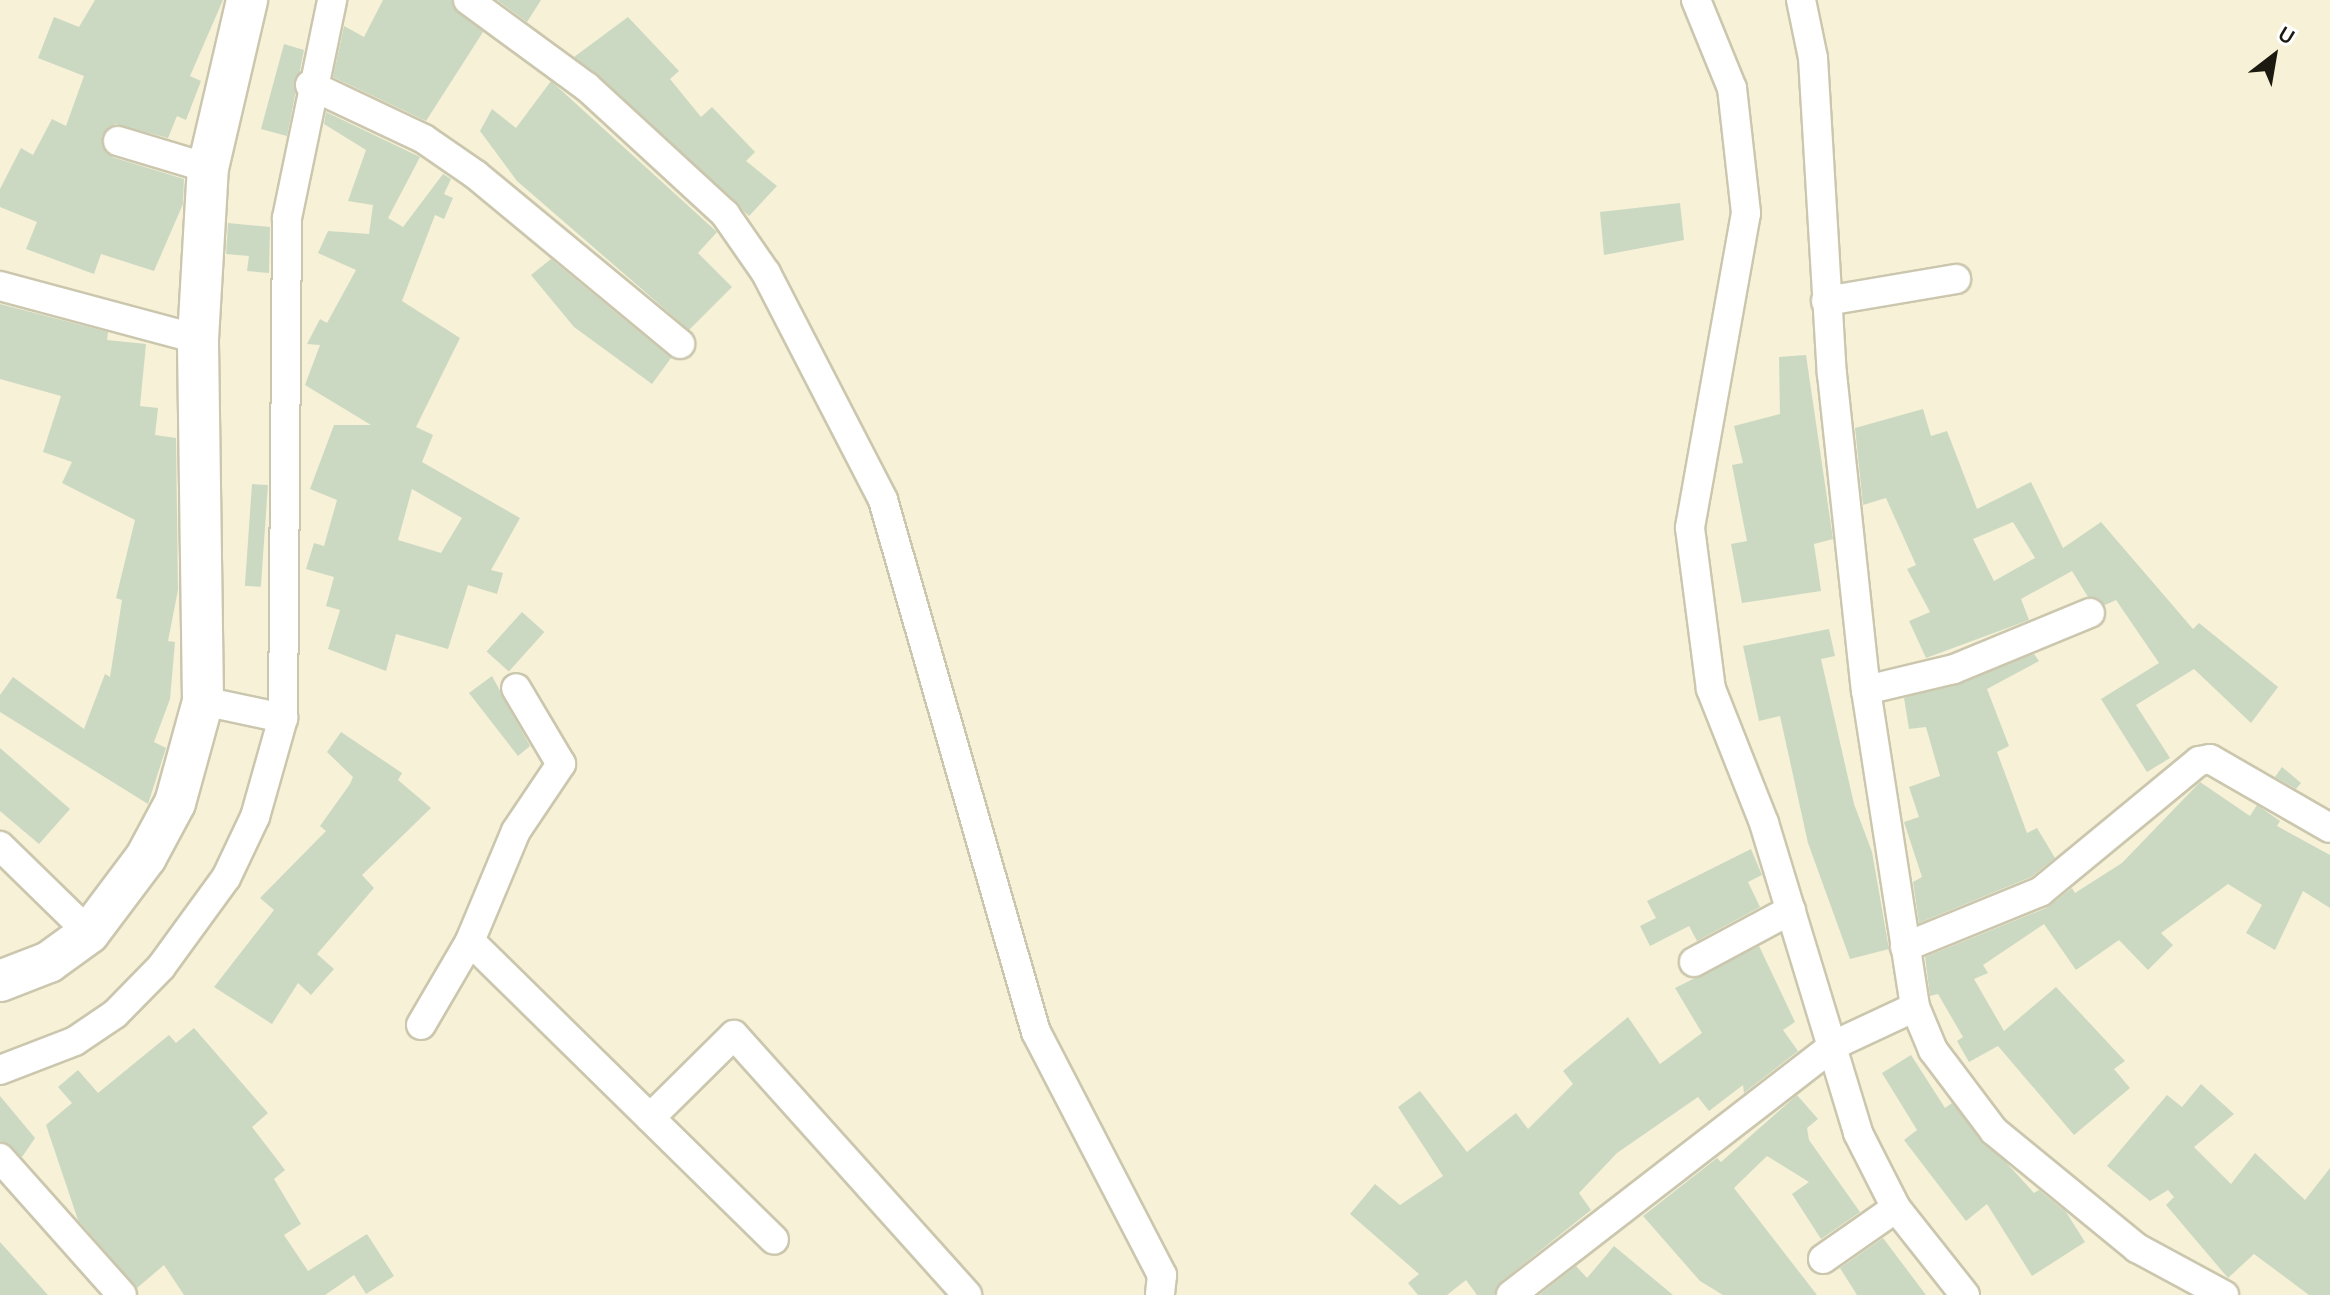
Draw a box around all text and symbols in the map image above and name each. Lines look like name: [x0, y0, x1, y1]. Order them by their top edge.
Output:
north arrow: [2234, 16, 2314, 96]
text: U: [2273, 20, 2300, 50]

